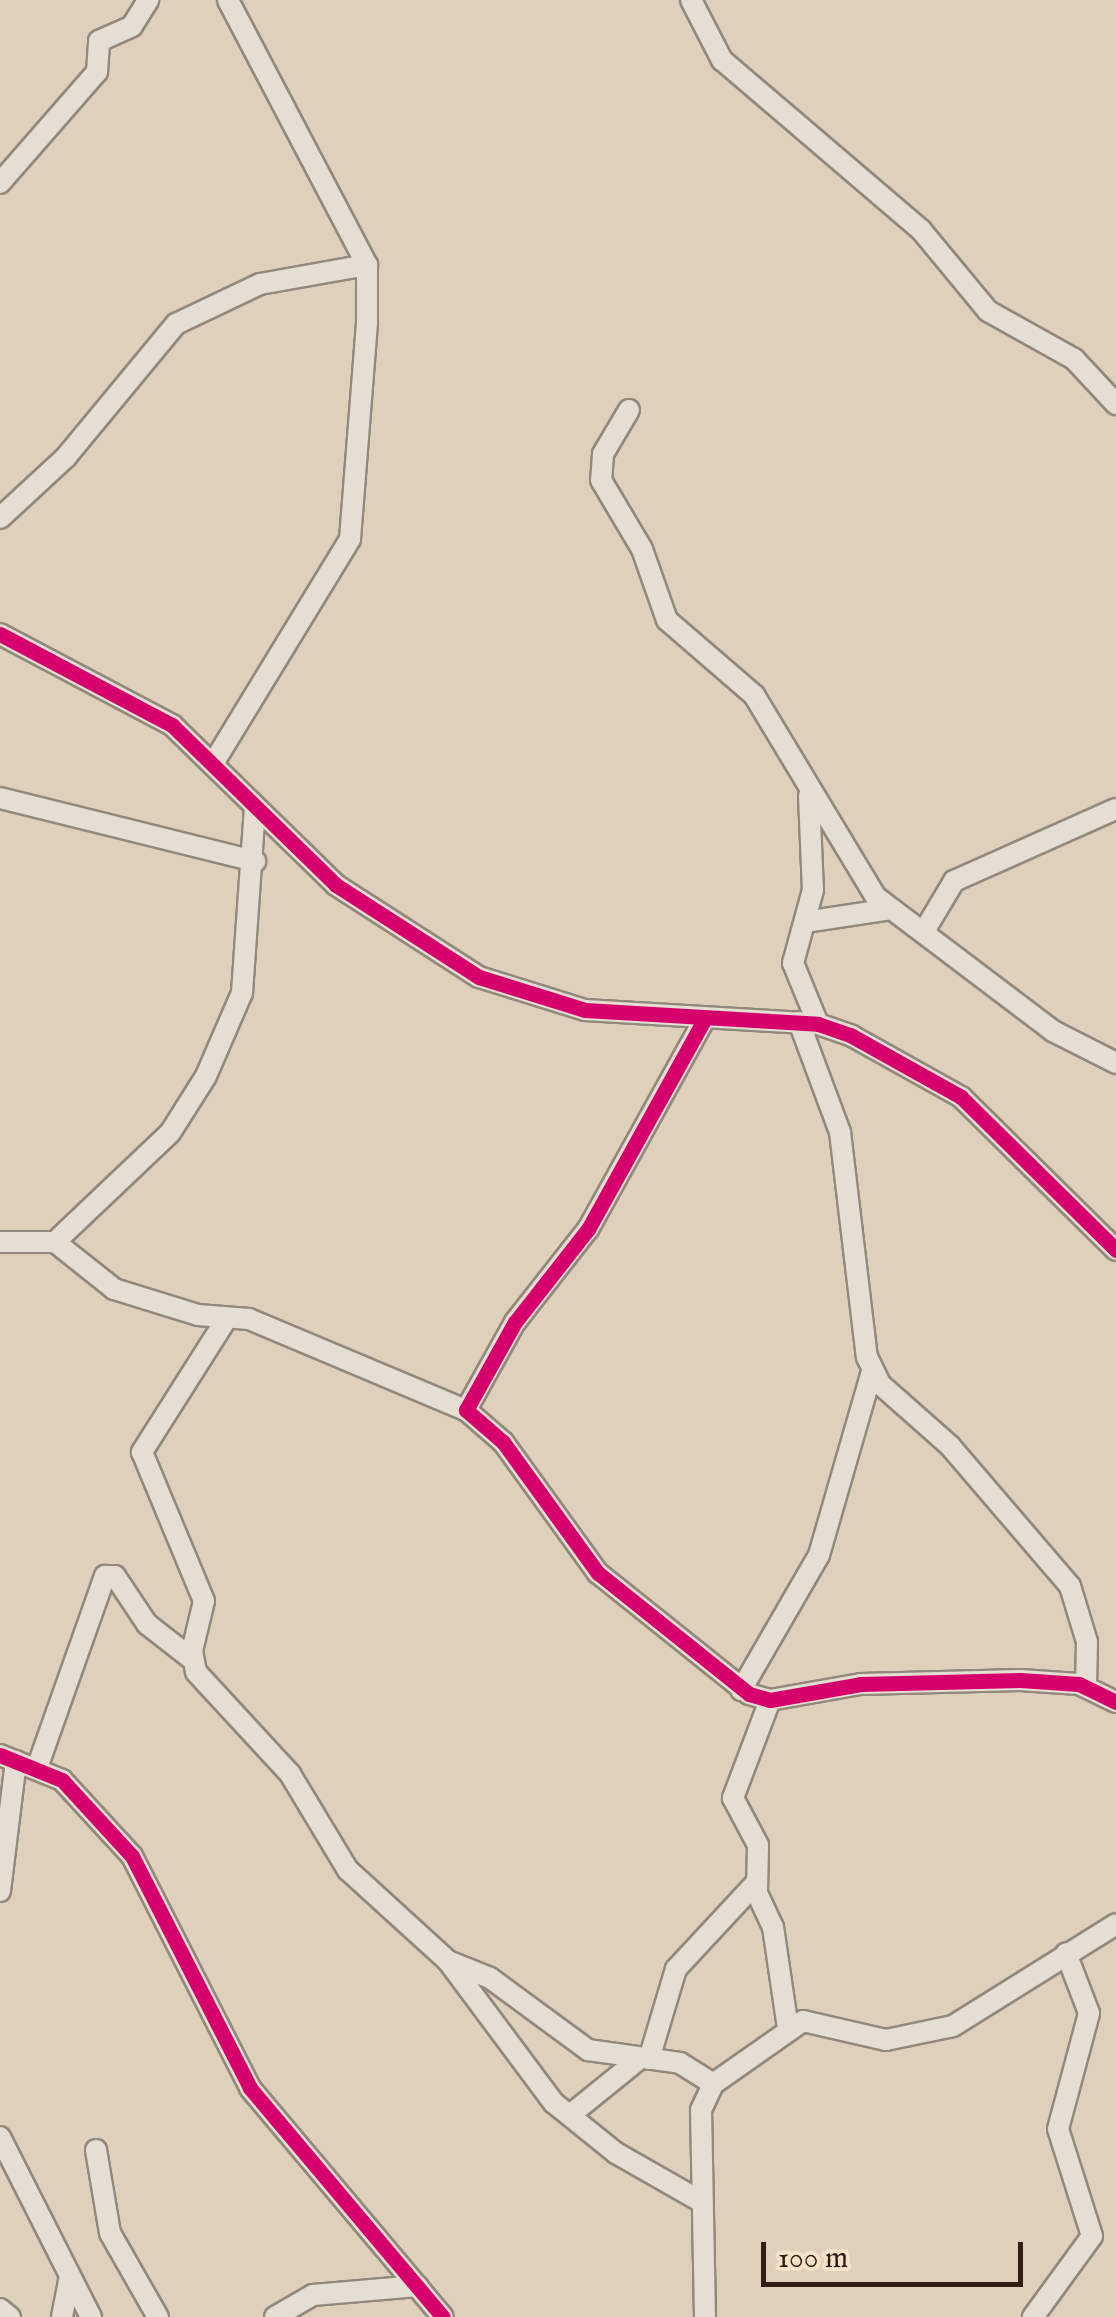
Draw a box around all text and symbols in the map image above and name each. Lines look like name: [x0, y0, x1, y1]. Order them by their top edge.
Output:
scale bar: [766, 2222, 1028, 2284]
text: 100 m: [778, 2240, 848, 2278]

